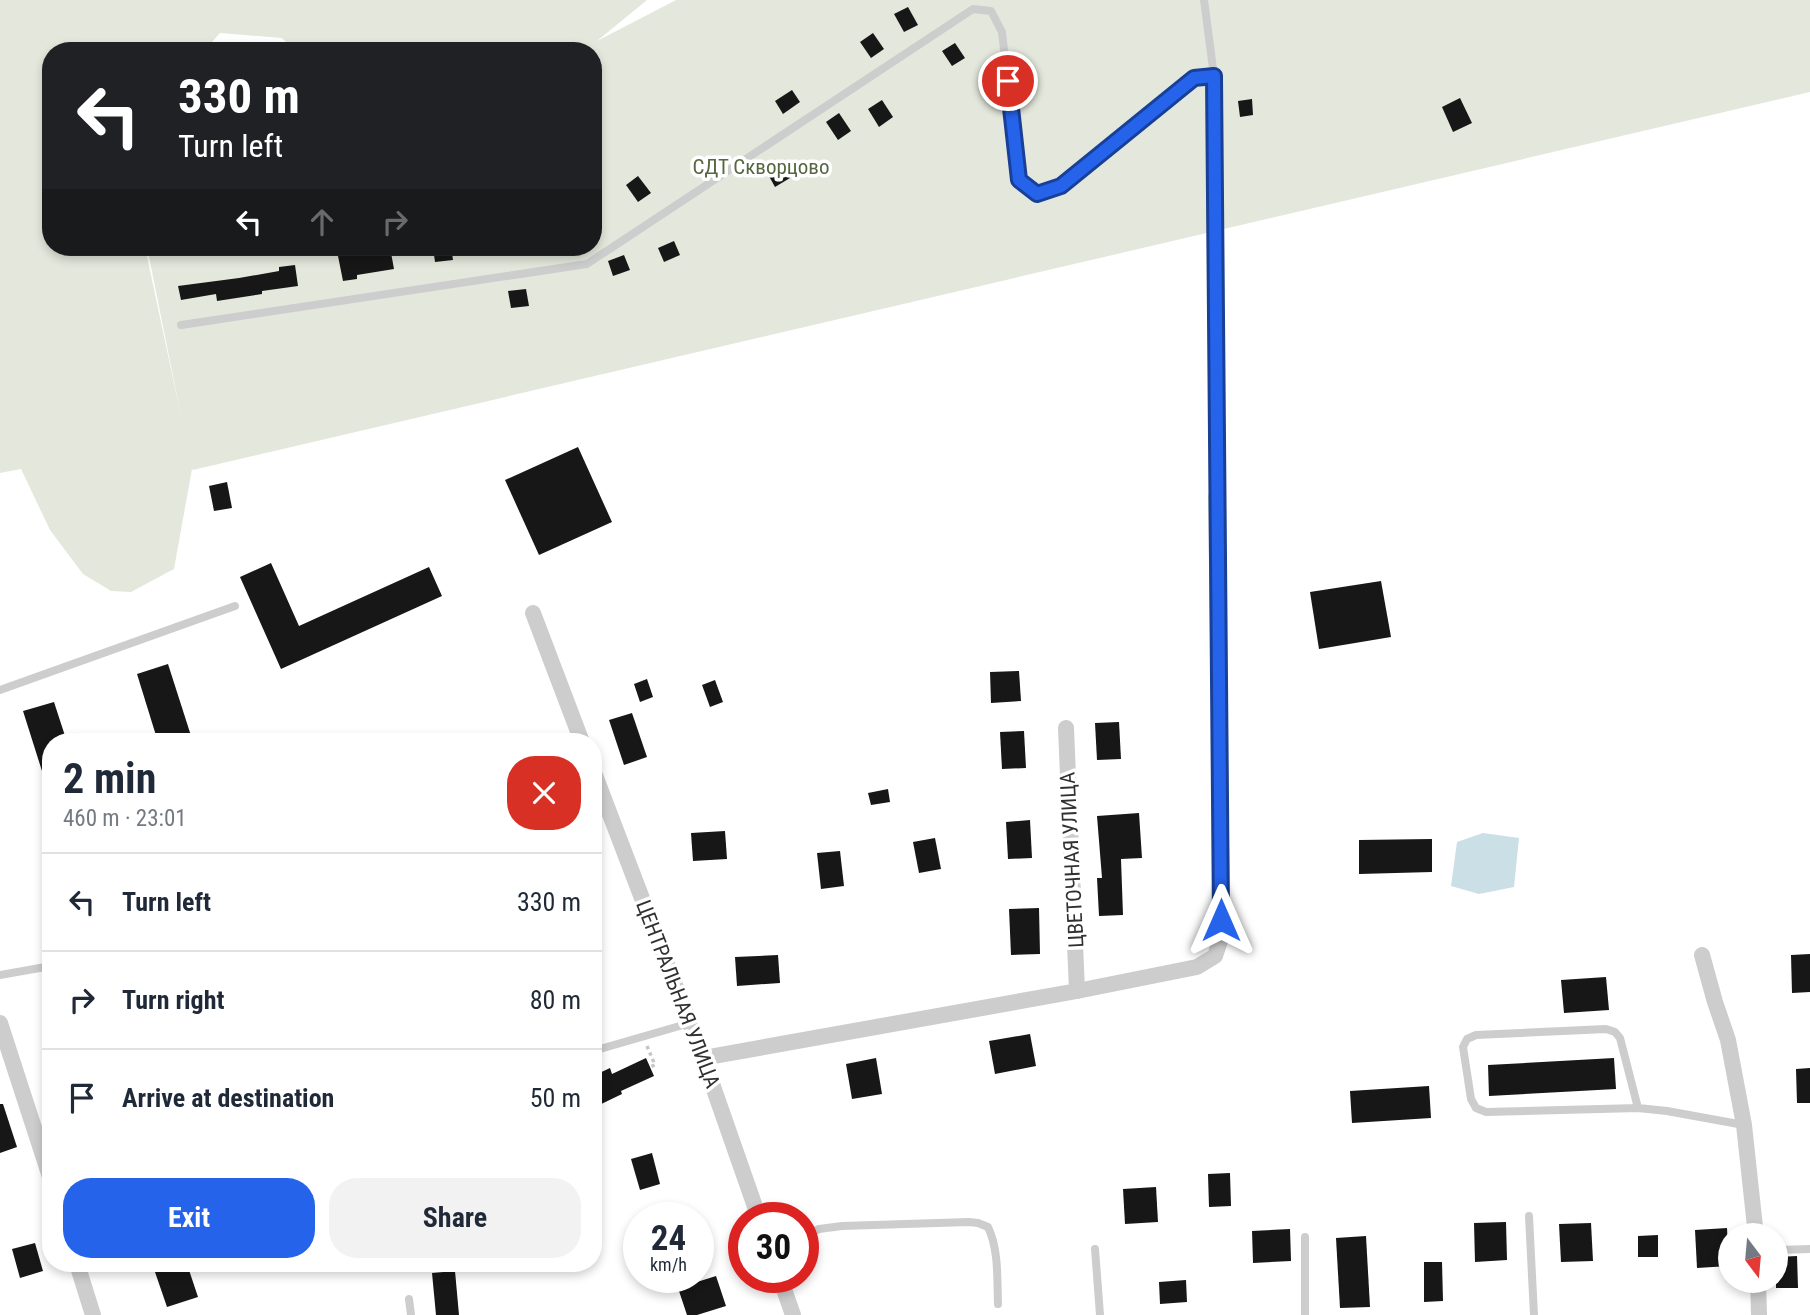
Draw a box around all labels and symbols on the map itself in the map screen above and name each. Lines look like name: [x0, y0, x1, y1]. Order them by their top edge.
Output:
pin: [978, 51, 1038, 111]
park label: СДТ Скворцово: [693, 155, 829, 179]
street label: ЦВЕТОЧНАЯ УЛИЦА: [1055, 771, 1089, 949]
position arrow: [1184, 883, 1258, 957]
street label: ЦЕНТРАЛЬНАЯ УЛИЦА: [631, 897, 725, 1091]
speed limit sign: 30: [728, 1202, 819, 1293]
north arrow: [1718, 1223, 1788, 1293]

